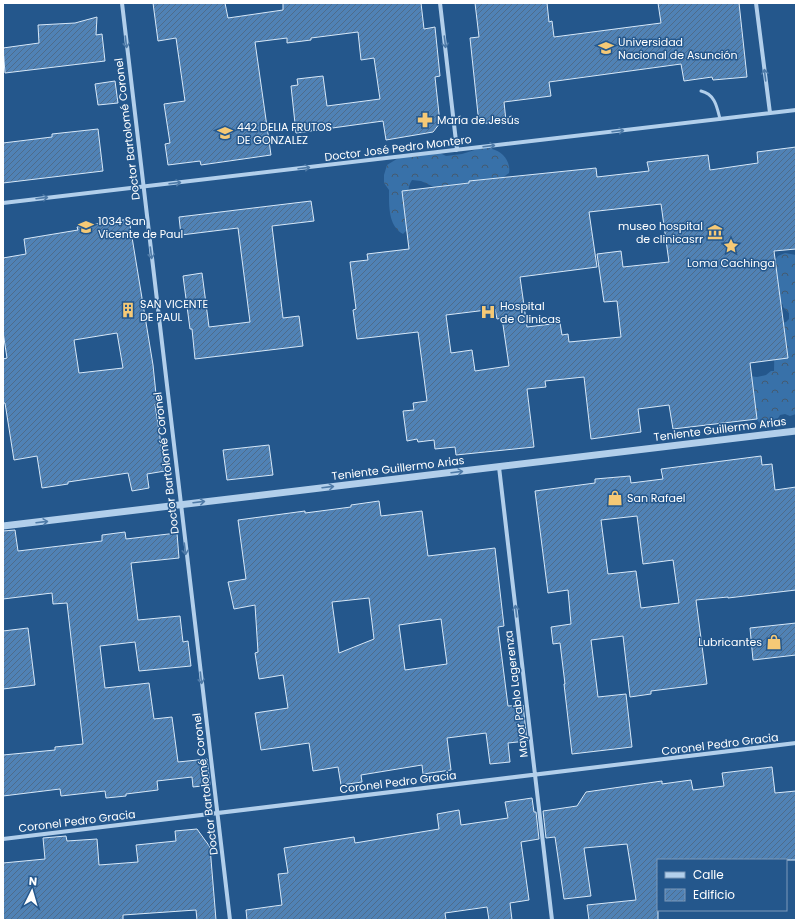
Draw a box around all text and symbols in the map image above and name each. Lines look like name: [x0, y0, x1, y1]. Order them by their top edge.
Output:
place label: Universidad Nacional de Asunción: [618, 34, 738, 63]
one-way arrow: [123, 35, 130, 48]
one-way arrow: [441, 35, 449, 48]
school or university icon: Universidad Nacional de Asunción: [597, 39, 615, 57]
street label: Doctor Bartolomé Coronel: [110, 57, 144, 201]
one-way arrow: [762, 69, 769, 82]
pharmacy icon: María de Jesús: [416, 111, 434, 129]
place label: María de Jesús: [437, 112, 520, 128]
place label: 442 DELIA FRUTOS DE GONZALEZ: [237, 119, 332, 148]
school or university icon: 442 DELIA FRUTOS DE GONZALEZ: [216, 124, 234, 142]
one-way arrow: [611, 127, 624, 135]
street label: Doctor José Pedro Montero: [323, 131, 473, 165]
one-way arrow: [482, 142, 495, 150]
one-way arrow: [297, 164, 310, 172]
one-way arrow: [168, 179, 181, 187]
one-way arrow: [35, 194, 48, 202]
place label: 1034 San Vicente de Paul: [98, 213, 183, 242]
school or university icon: 1034 San Vicente de Paul: [77, 218, 95, 236]
place label: museo hospital de clinicasrr: [618, 218, 703, 247]
museum icon: museo hospital de clinicasrr: [706, 223, 724, 241]
place icon: Loma Cachinga: [722, 237, 740, 255]
one-way arrow: [147, 246, 155, 259]
place label: Loma Cachinga: [687, 255, 775, 271]
place label: SAN VICENTE DE PAUL: [140, 296, 208, 325]
place label: Hospital de Clinicas: [500, 298, 561, 327]
building icon: SAN VICENTE DE PAUL: [119, 301, 137, 319]
hospital icon: Hospital de Clinicas: [479, 303, 497, 321]
street label: Doctor Bartolomé Coronel: [149, 391, 183, 535]
street label: Teniente Guillermo Arias: [653, 413, 787, 445]
street label: Teniente Guillermo Arias: [331, 452, 465, 484]
one-way arrow: [450, 468, 463, 476]
one-way arrow: [321, 483, 334, 491]
shop icon: San Rafael: [606, 489, 624, 507]
place label: San Rafael: [627, 490, 686, 506]
one-way arrow: [192, 499, 205, 506]
one-way arrow: [35, 518, 48, 525]
one-way arrow: [182, 542, 189, 555]
one-way arrow: [512, 605, 519, 618]
street label: Mayor Pablo Lagerenza: [500, 630, 532, 758]
shop icon: Lubricantes: [765, 633, 783, 651]
place label: Lubricantes: [698, 634, 762, 650]
one-way arrow: [197, 671, 205, 684]
street label: Doctor Bartolomé Coronel: [188, 712, 222, 856]
street label: Coronel Pedro Gracia: [661, 729, 779, 759]
street label: Coronel Pedro Gracia: [339, 767, 457, 797]
street label: Coronel Pedro Gracia: [18, 806, 136, 836]
legend: [657, 859, 787, 911]
text: Calle: [693, 866, 724, 883]
north arrow: [12, 871, 52, 911]
text: N: [28, 873, 38, 889]
text: Edificio: [693, 886, 735, 903]

